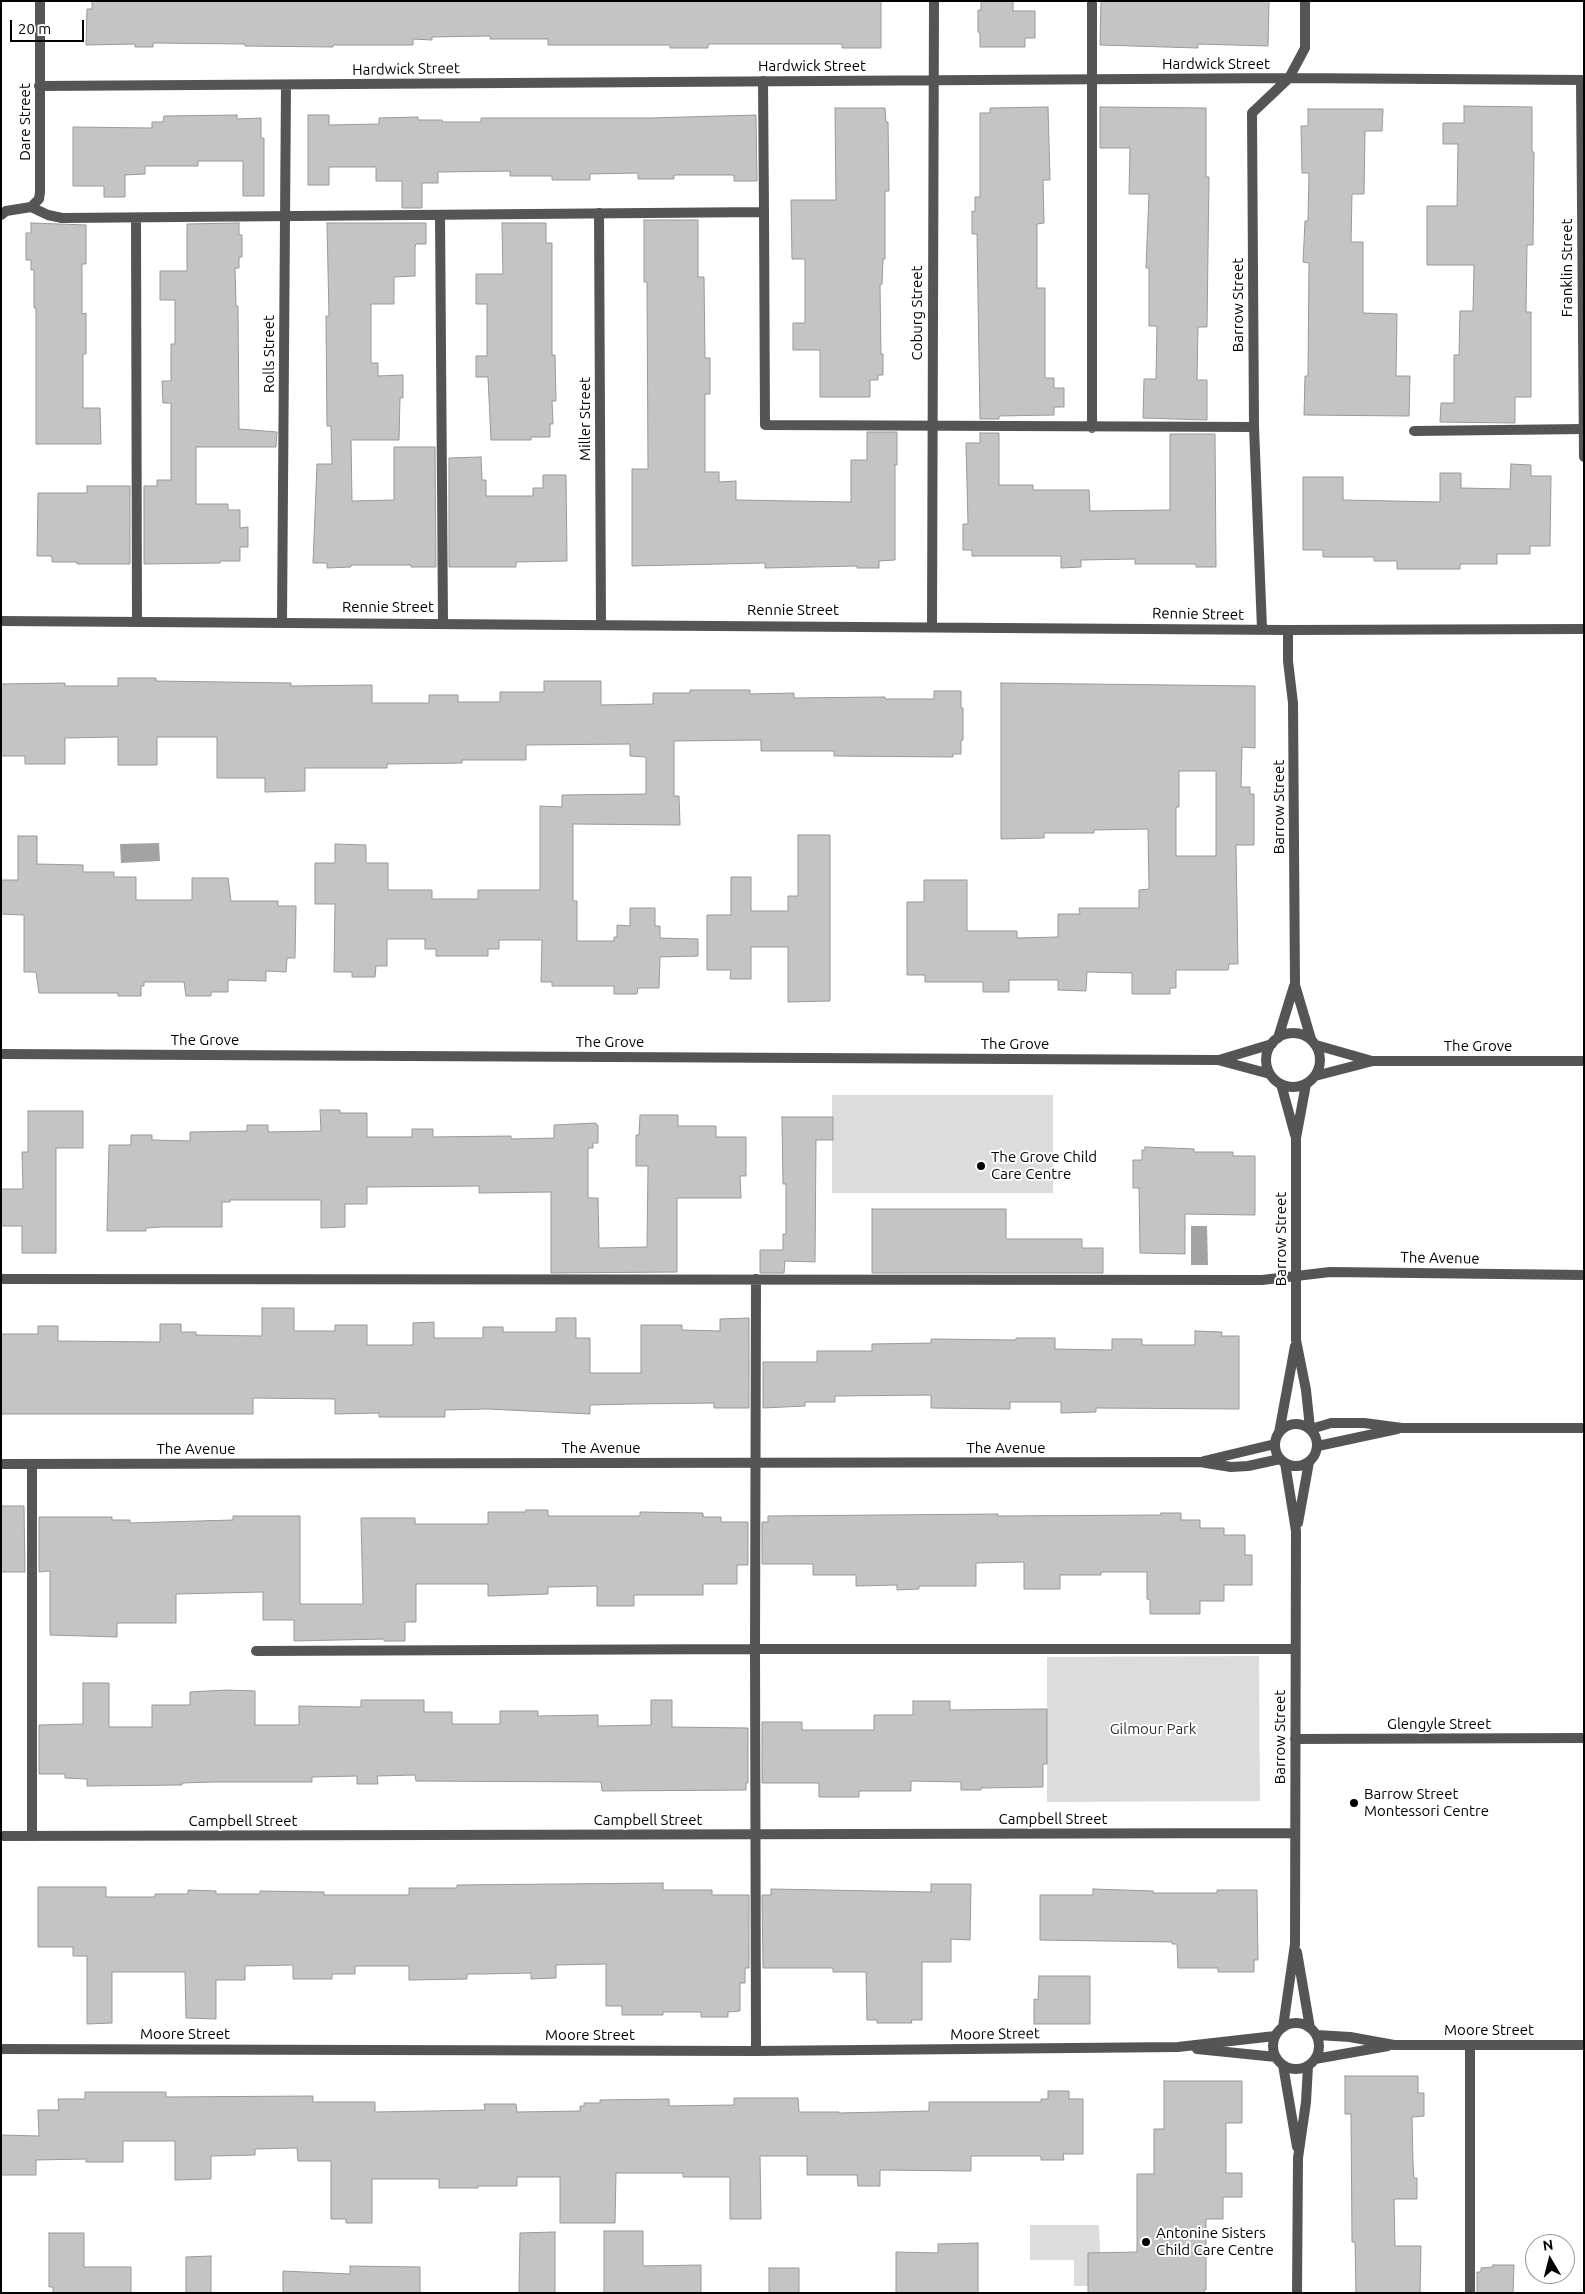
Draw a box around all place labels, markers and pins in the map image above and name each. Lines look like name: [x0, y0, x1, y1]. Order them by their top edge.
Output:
place label: The Grove Child Care Centre: [991, 1148, 1097, 1183]
marker: The Grove Child Care Centre: [975, 1160, 987, 1172]
place label: Barrow Street Montessori Centre: [1364, 1785, 1489, 1820]
marker: Barrow Street Montessori Centre: [1348, 1797, 1360, 1809]
place label: Antonine Sisters Child Care Centre: [1156, 2224, 1274, 2259]
marker: Antonine Sisters Child Care Centre: [1140, 2236, 1152, 2248]

